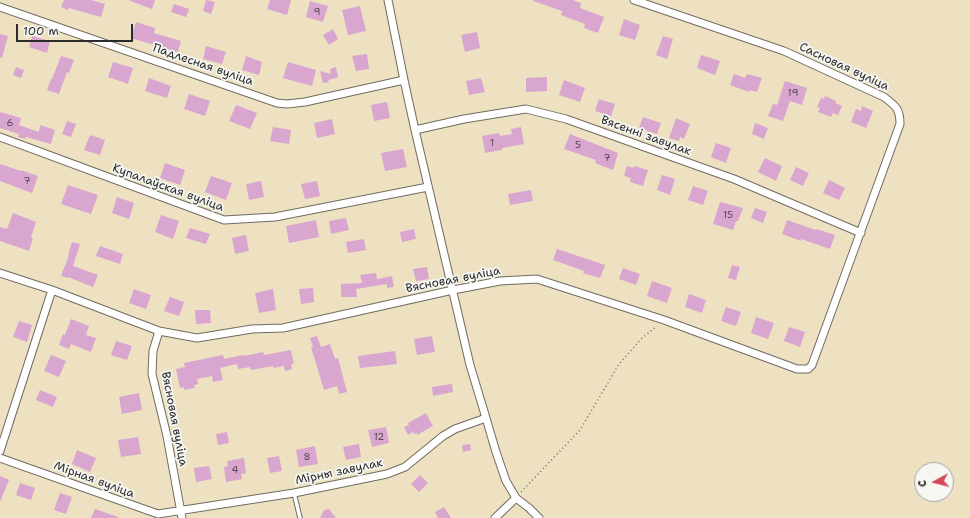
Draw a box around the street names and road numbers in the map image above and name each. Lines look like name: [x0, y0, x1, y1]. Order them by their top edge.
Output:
street label: Сасновая вуліца: [797, 40, 891, 94]
street label: Падлесная вуліца: [151, 41, 255, 89]
street label: Вясенні завулак: [599, 113, 693, 159]
street label: Купалаўская вуліца: [110, 161, 226, 215]
street label: Вясновая вуліца: [404, 264, 502, 296]
street label: Вясновая вуліца: [158, 370, 190, 468]
street label: Мірны завулак: [294, 456, 384, 488]
street label: Мірная вуліца: [52, 459, 136, 501]

